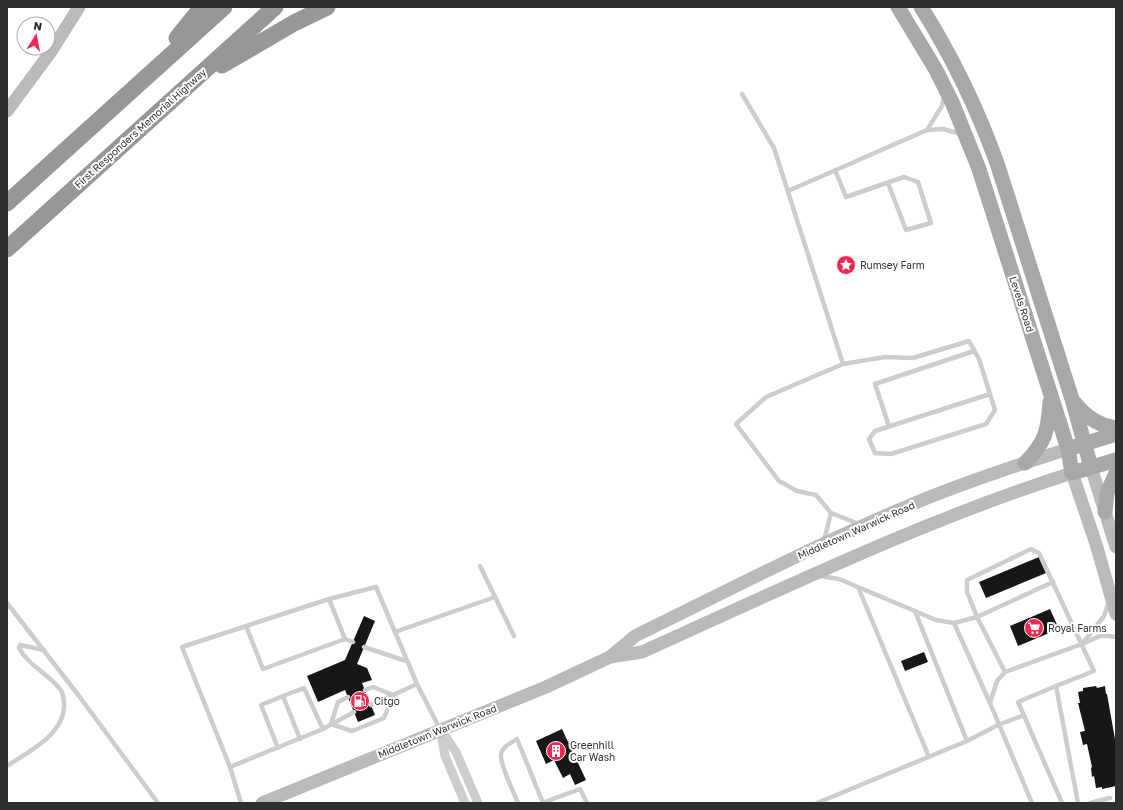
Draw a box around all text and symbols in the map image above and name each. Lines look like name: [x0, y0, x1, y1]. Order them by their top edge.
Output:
north arrow: [16, 16, 56, 56]
text: N: [33, 19, 43, 33]
street label: First Responders Memorial Highway: [72, 66, 208, 190]
place icon: Rumsey Farm: [835, 254, 857, 276]
place label: Rumsey Farm: [860, 259, 925, 271]
street label: Levels Road: [1007, 275, 1037, 333]
street label: Middletown Warwick Road: [796, 499, 916, 561]
supermarket icon: Royal Farms: [1023, 617, 1045, 639]
place label: Royal Farms: [1048, 622, 1107, 634]
fuel station icon: Citgo: [349, 690, 371, 712]
place label: Citgo: [374, 695, 400, 707]
street label: Middletown Warwick Road: [376, 702, 498, 760]
place label: Greenhill Car Wash: [570, 739, 615, 763]
building icon: Greenhill Car Wash: [545, 740, 567, 762]

